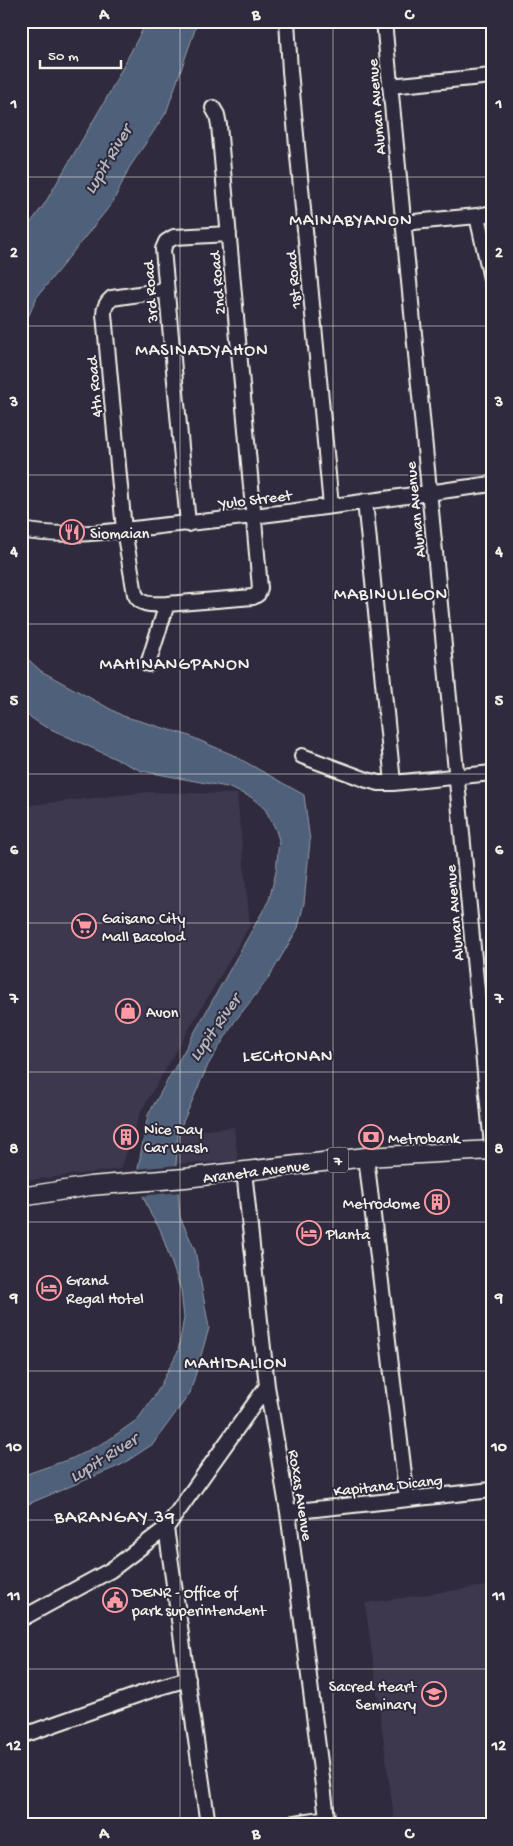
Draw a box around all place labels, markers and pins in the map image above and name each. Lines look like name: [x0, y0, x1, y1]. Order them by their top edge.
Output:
restaurant icon: Siomaian: [59, 519, 85, 545]
place label: Siomaian: [90, 526, 150, 545]
place label: Gaisano City Mall Bacolod: [102, 911, 186, 948]
supermarket icon: Gaisano City Mall Bacolod: [71, 913, 97, 939]
shop icon: Avon: [115, 998, 141, 1024]
place label: Avon: [146, 1005, 179, 1024]
place label: Nice Day Car Wash: [144, 1122, 208, 1159]
building icon: Nice Day Car Wash: [113, 1124, 139, 1150]
bank icon: Metrobank: [358, 1124, 384, 1150]
place label: Metrobank: [388, 1131, 462, 1150]
building icon: Metrodome: [424, 1189, 450, 1215]
place label: Metrodome: [343, 1196, 421, 1215]
hotel icon: Planta: [296, 1220, 322, 1246]
place label: Planta: [325, 1227, 371, 1246]
place label: Grand Regal Hotel: [66, 1273, 144, 1310]
hotel icon: Grand Regal Hotel: [36, 1275, 62, 1301]
place label: DENR - Office of park superintendent: [131, 1585, 267, 1622]
public building icon: DENR - Office of park superintendent: [102, 1587, 128, 1613]
place label: Sacred Heart Seminary: [329, 1679, 417, 1716]
school or university icon: Sacred Heart Seminary: [421, 1681, 447, 1707]

